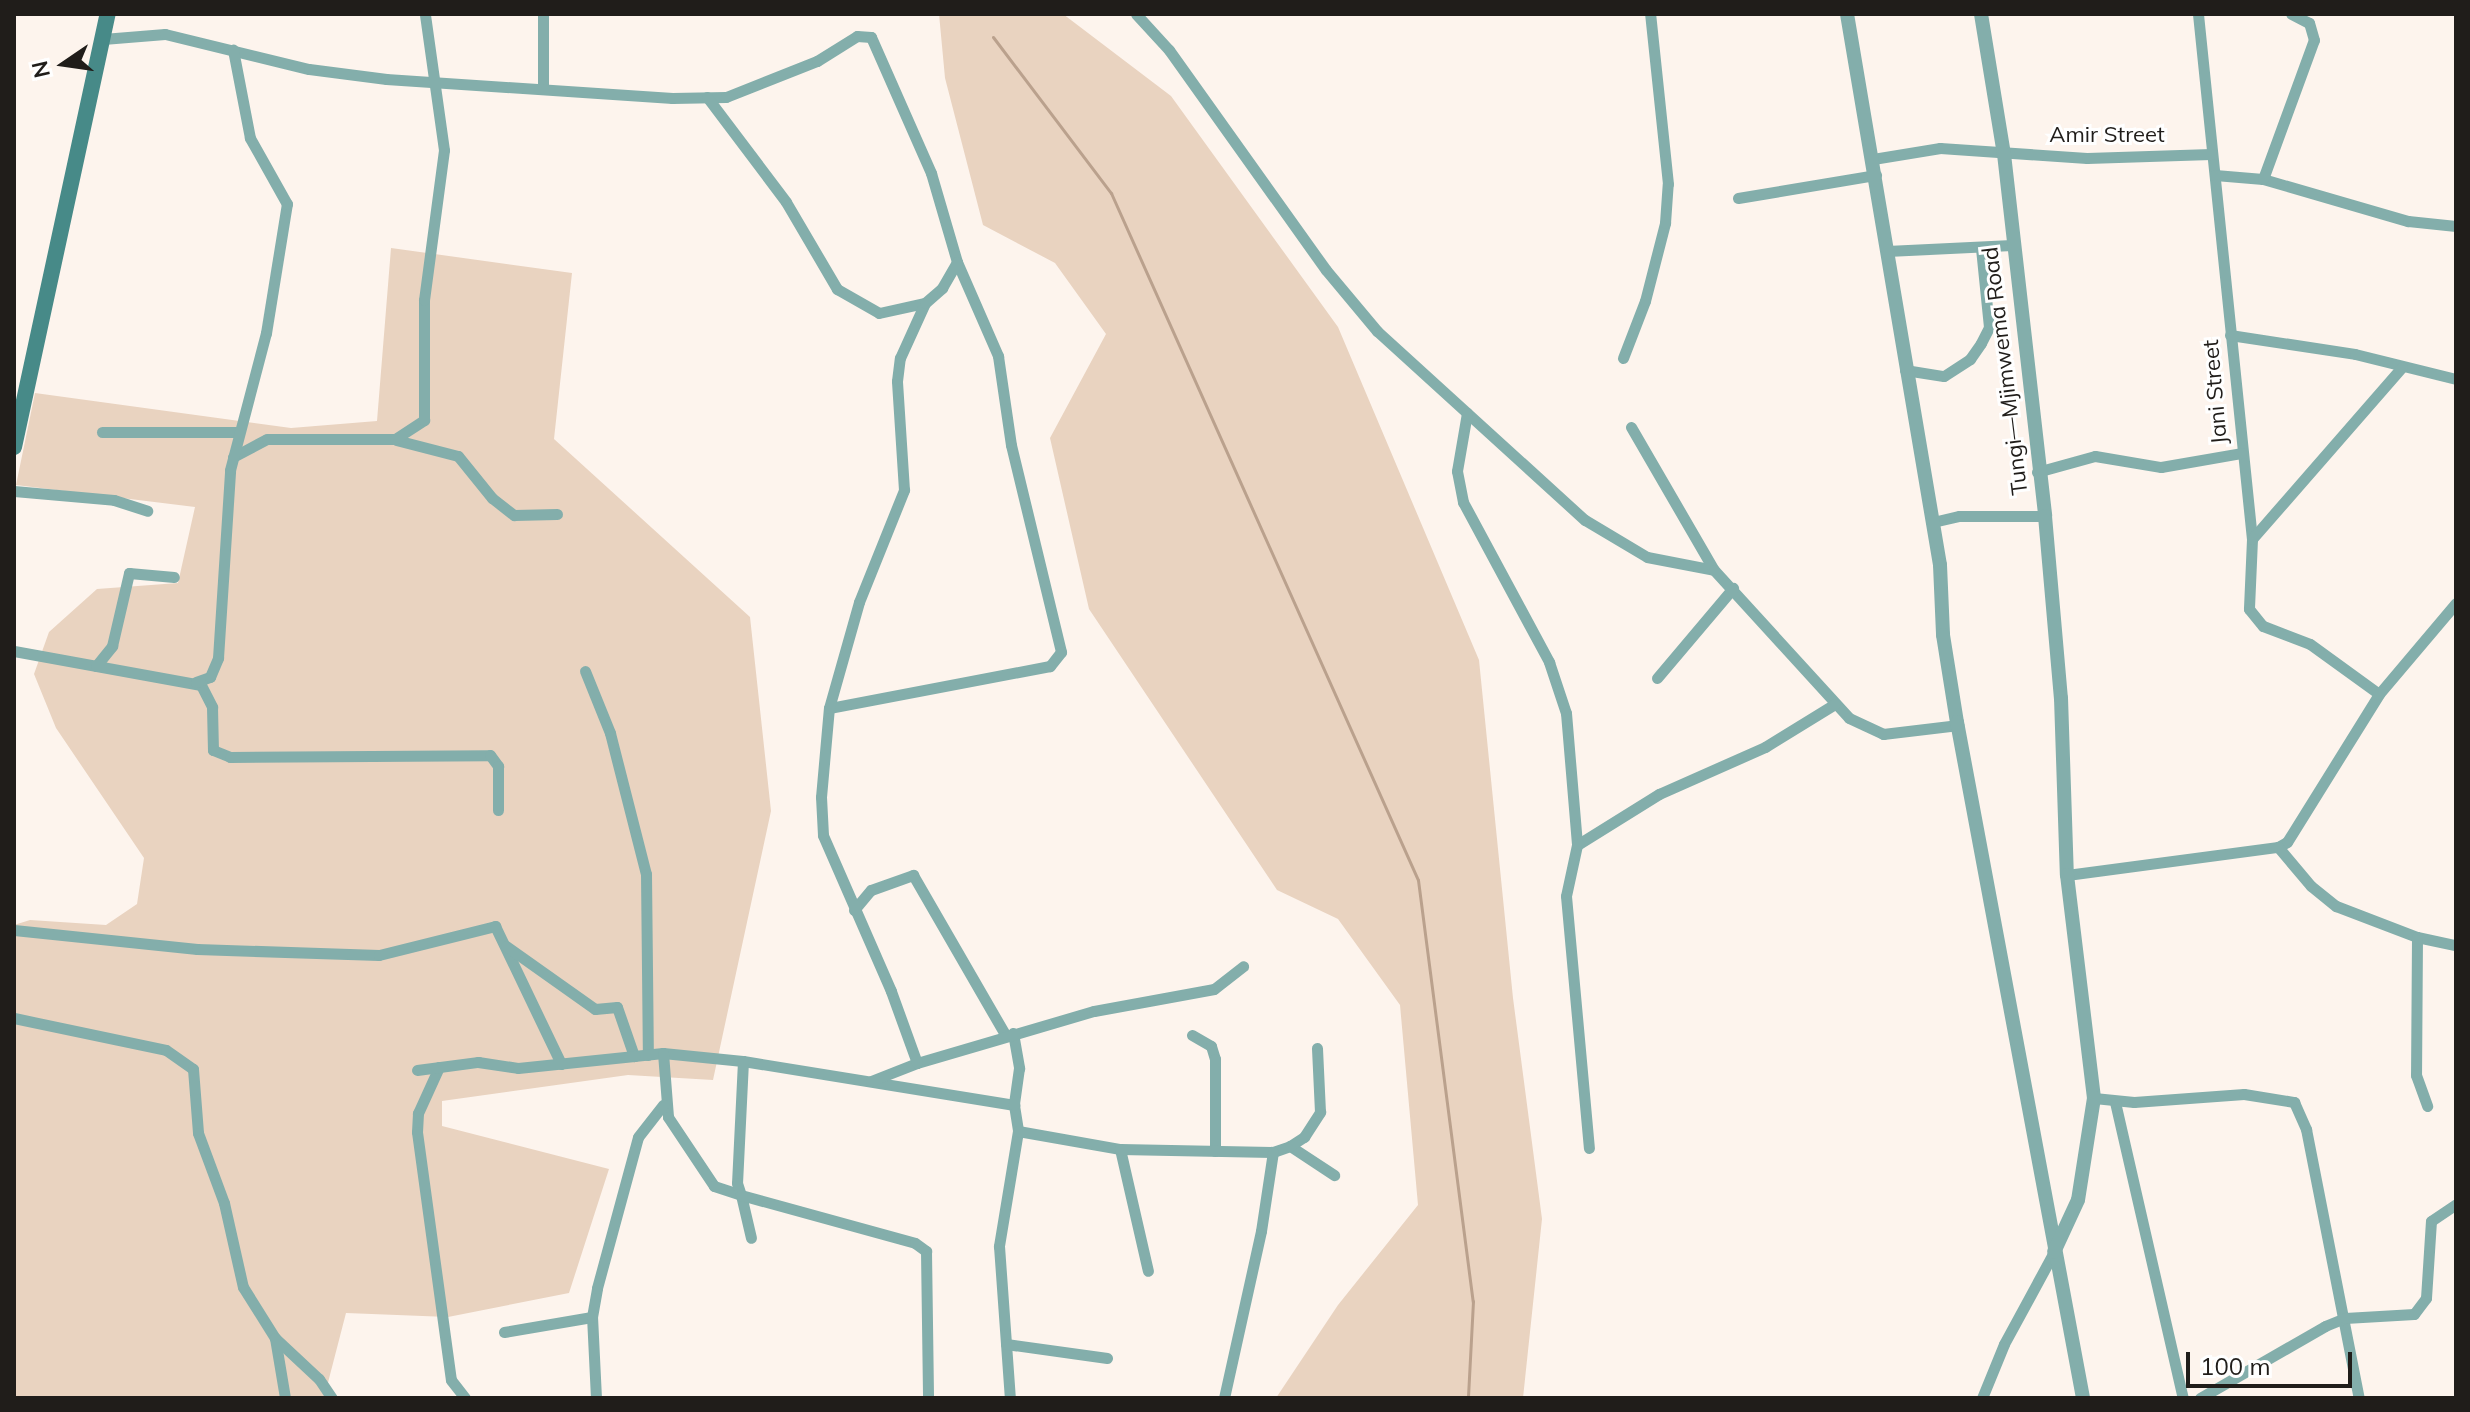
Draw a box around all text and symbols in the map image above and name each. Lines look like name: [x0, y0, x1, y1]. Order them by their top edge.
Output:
north arrow: [24, 24, 104, 104]
text: N: [25, 58, 56, 81]
street label: Amir Street: [2049, 122, 2165, 148]
street label: Tungi—Mjimwema Road: [1977, 245, 2033, 497]
street label: Jani Street: [2197, 338, 2233, 446]
scale bar: [2190, 1336, 2356, 1386]
text: 100 m: [2200, 1351, 2271, 1381]

